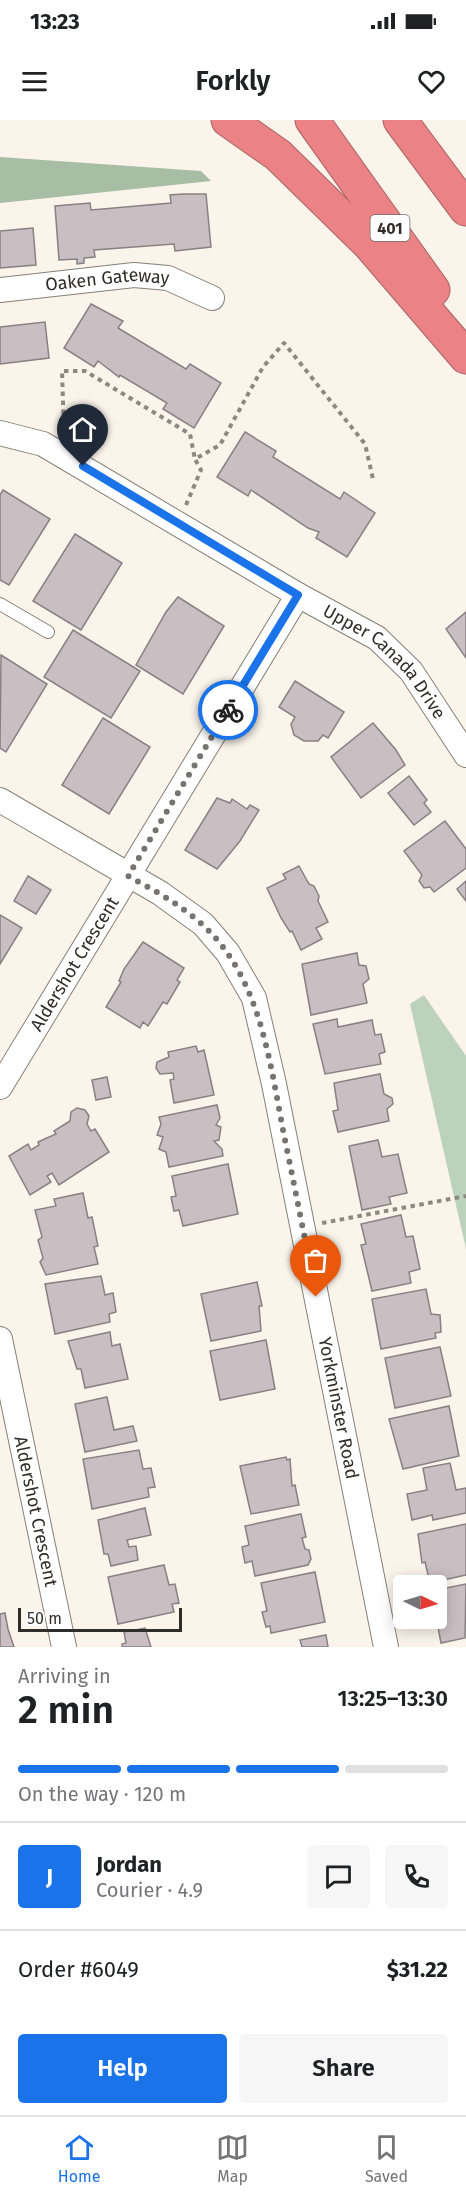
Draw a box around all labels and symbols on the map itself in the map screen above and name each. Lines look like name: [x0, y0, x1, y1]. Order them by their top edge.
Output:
road number: 401: [370, 215, 410, 241]
street label: Oaken Gateway: [44, 264, 170, 296]
pin: [57, 404, 108, 466]
street label: Upper Canada Drive: [319, 600, 450, 723]
courier: [198, 680, 258, 740]
street label: Aldershot Crescent: [26, 892, 124, 1035]
pin: [290, 1235, 341, 1297]
street label: Yorkminster Road: [314, 1335, 363, 1481]
street label: Aldershot Crescent: [9, 1434, 62, 1589]
north arrow: [393, 1575, 447, 1629]
scale bar: [18, 1605, 182, 1632]

